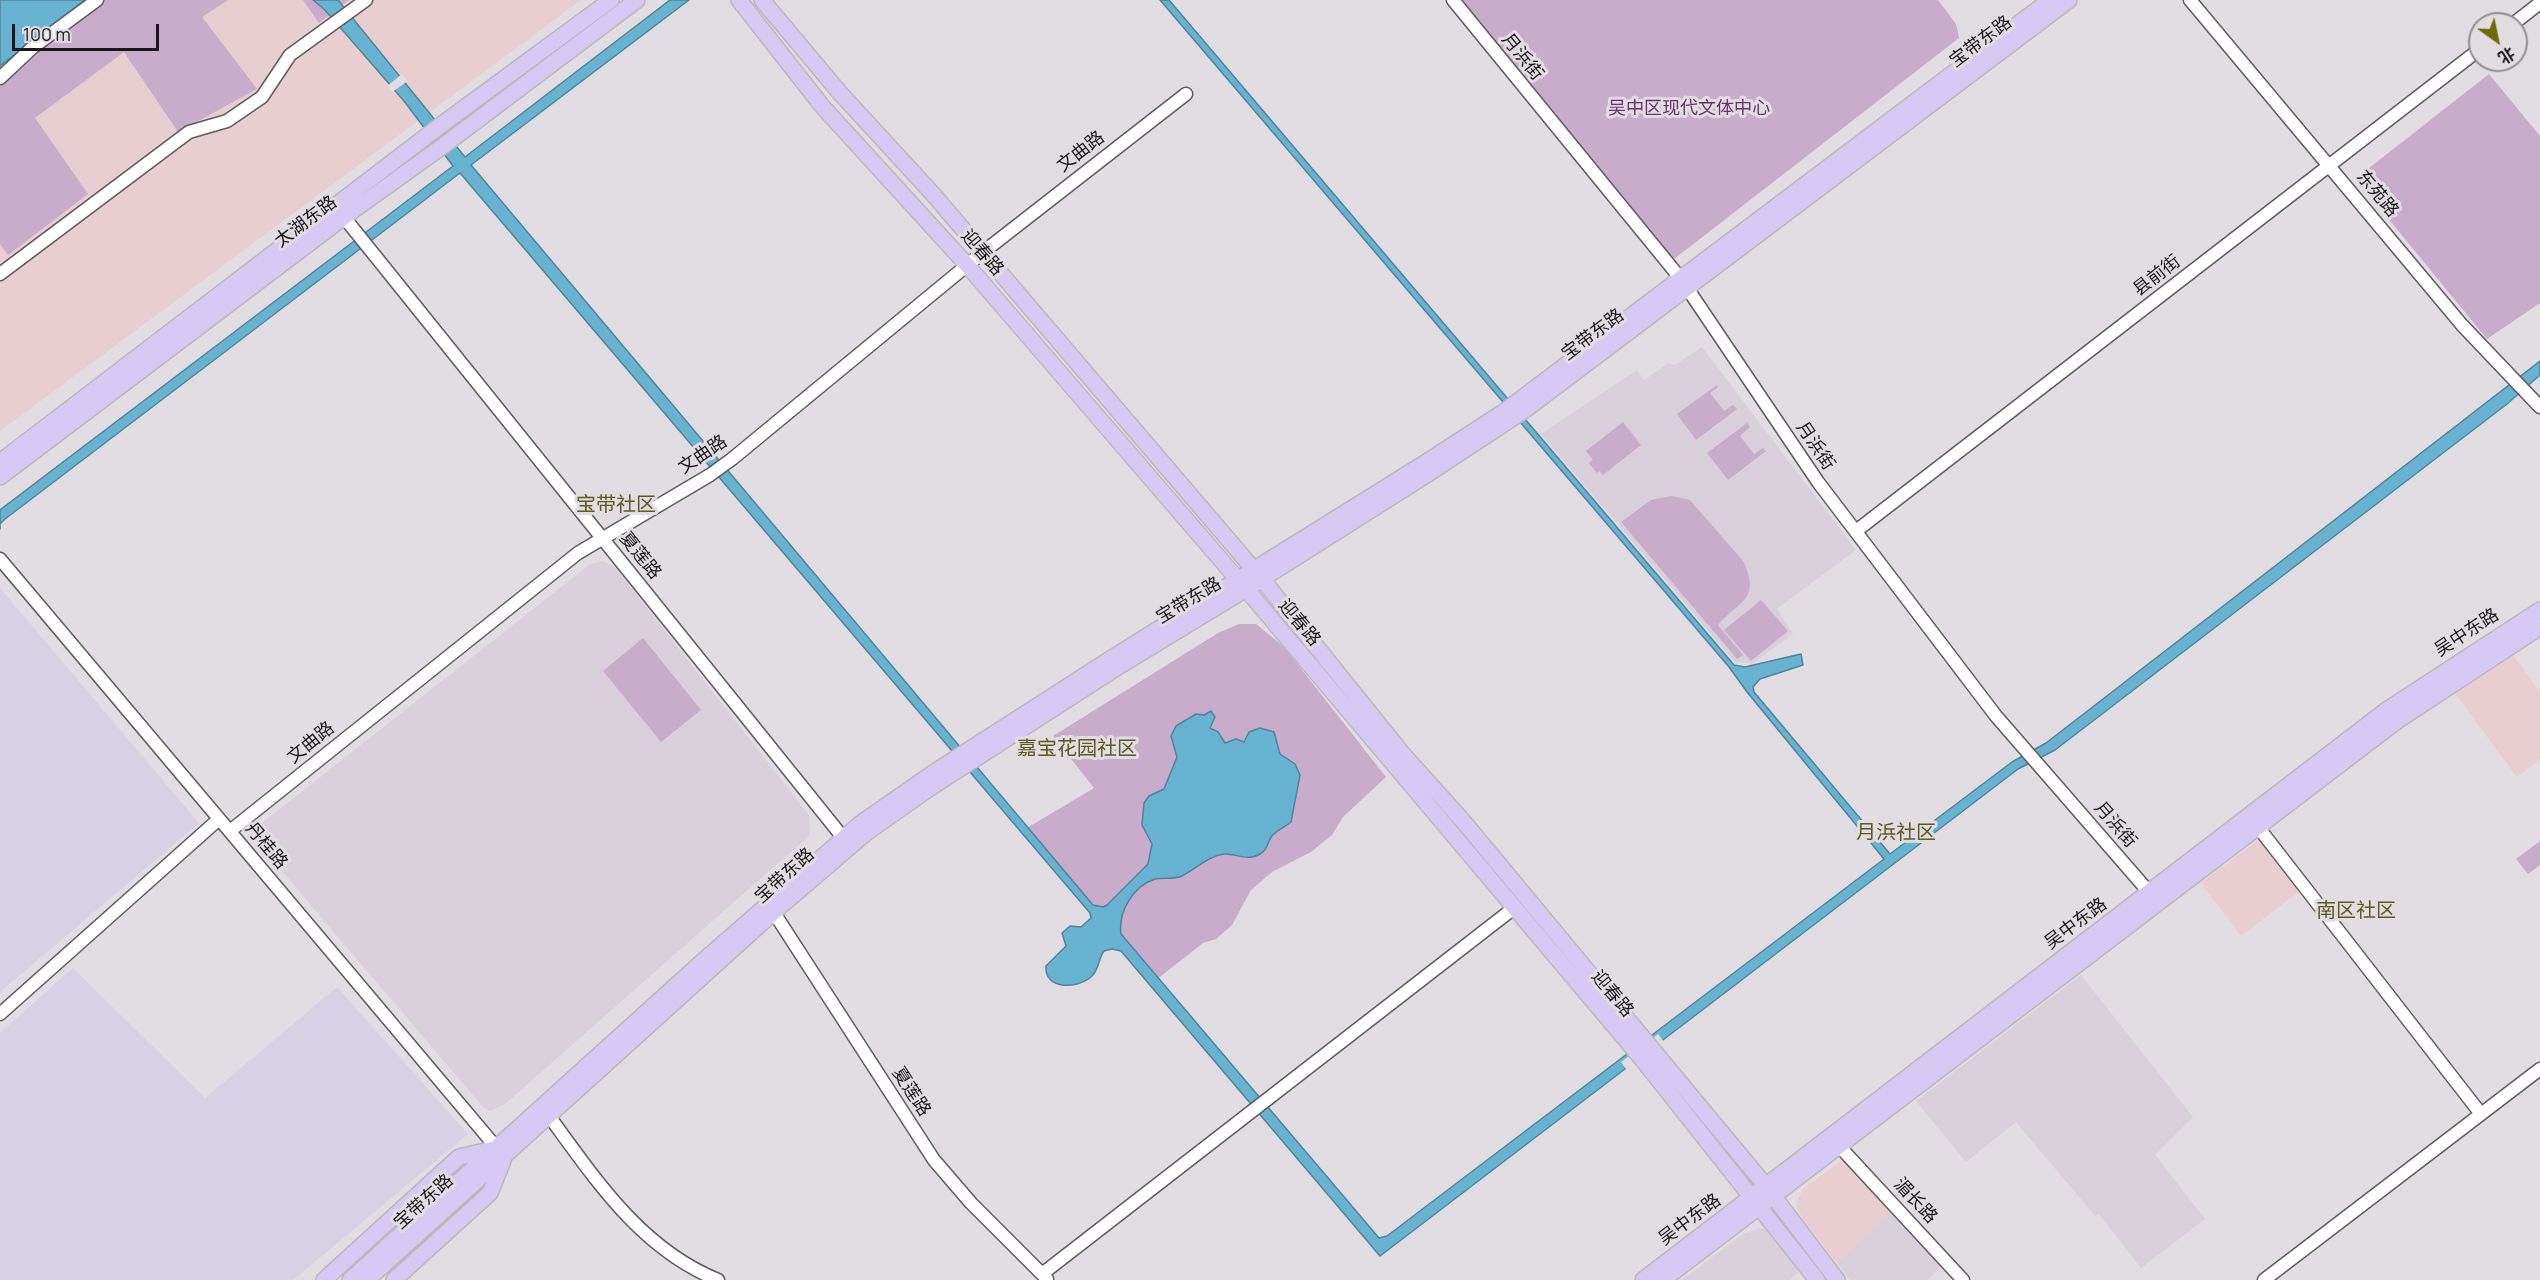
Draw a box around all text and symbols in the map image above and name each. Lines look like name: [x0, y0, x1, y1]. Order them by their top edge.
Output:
scale bar: [15, 12, 162, 50]
street label: 宝带东路: [1946, 12, 2016, 72]
north arrow: [2468, 12, 2528, 72]
text: 100 m: [23, 22, 71, 46]
street label: 月浜街: [1497, 29, 1547, 85]
text: 北: [2494, 42, 2519, 69]
park label: 吴中区现代文体中心: [1608, 98, 1770, 120]
street label: 文曲路: [1053, 127, 1109, 177]
street label: 东苑路: [2351, 166, 2403, 222]
street label: 太湖东路: [271, 192, 341, 252]
street label: 迎春路: [956, 226, 1008, 280]
street label: 县前街: [2129, 251, 2185, 301]
street label: 宝带东路: [1558, 305, 1628, 365]
street label: 月浜街: [1791, 418, 1839, 474]
street label: 文曲路: [675, 431, 731, 479]
district label: 宝带社区: [576, 493, 656, 517]
street label: 夏莲路: [615, 528, 665, 584]
street label: 宝带东路: [1153, 573, 1225, 629]
street label: 迎春路: [1273, 595, 1325, 651]
street label: 吴中东路: [2431, 604, 2503, 662]
street label: 文曲路: [283, 718, 339, 768]
district label: 嘉宝花园社区: [1017, 737, 1137, 761]
street label: 月浜街: [2089, 798, 2141, 852]
street label: 丹桂路: [240, 818, 292, 874]
district label: 月浜社区: [1856, 821, 1936, 845]
street label: 宝带东路: [751, 844, 819, 908]
street label: 吴中东路: [2041, 894, 2111, 954]
district label: 南区社区: [2316, 899, 2396, 923]
street label: 迎春路: [1586, 966, 1638, 1022]
street label: 夏莲路: [887, 1063, 935, 1121]
street label: 宝带东路: [390, 1170, 458, 1234]
street label: 湄长路: [1889, 1174, 1941, 1228]
street label: 吴中东路: [1655, 1190, 1725, 1250]

